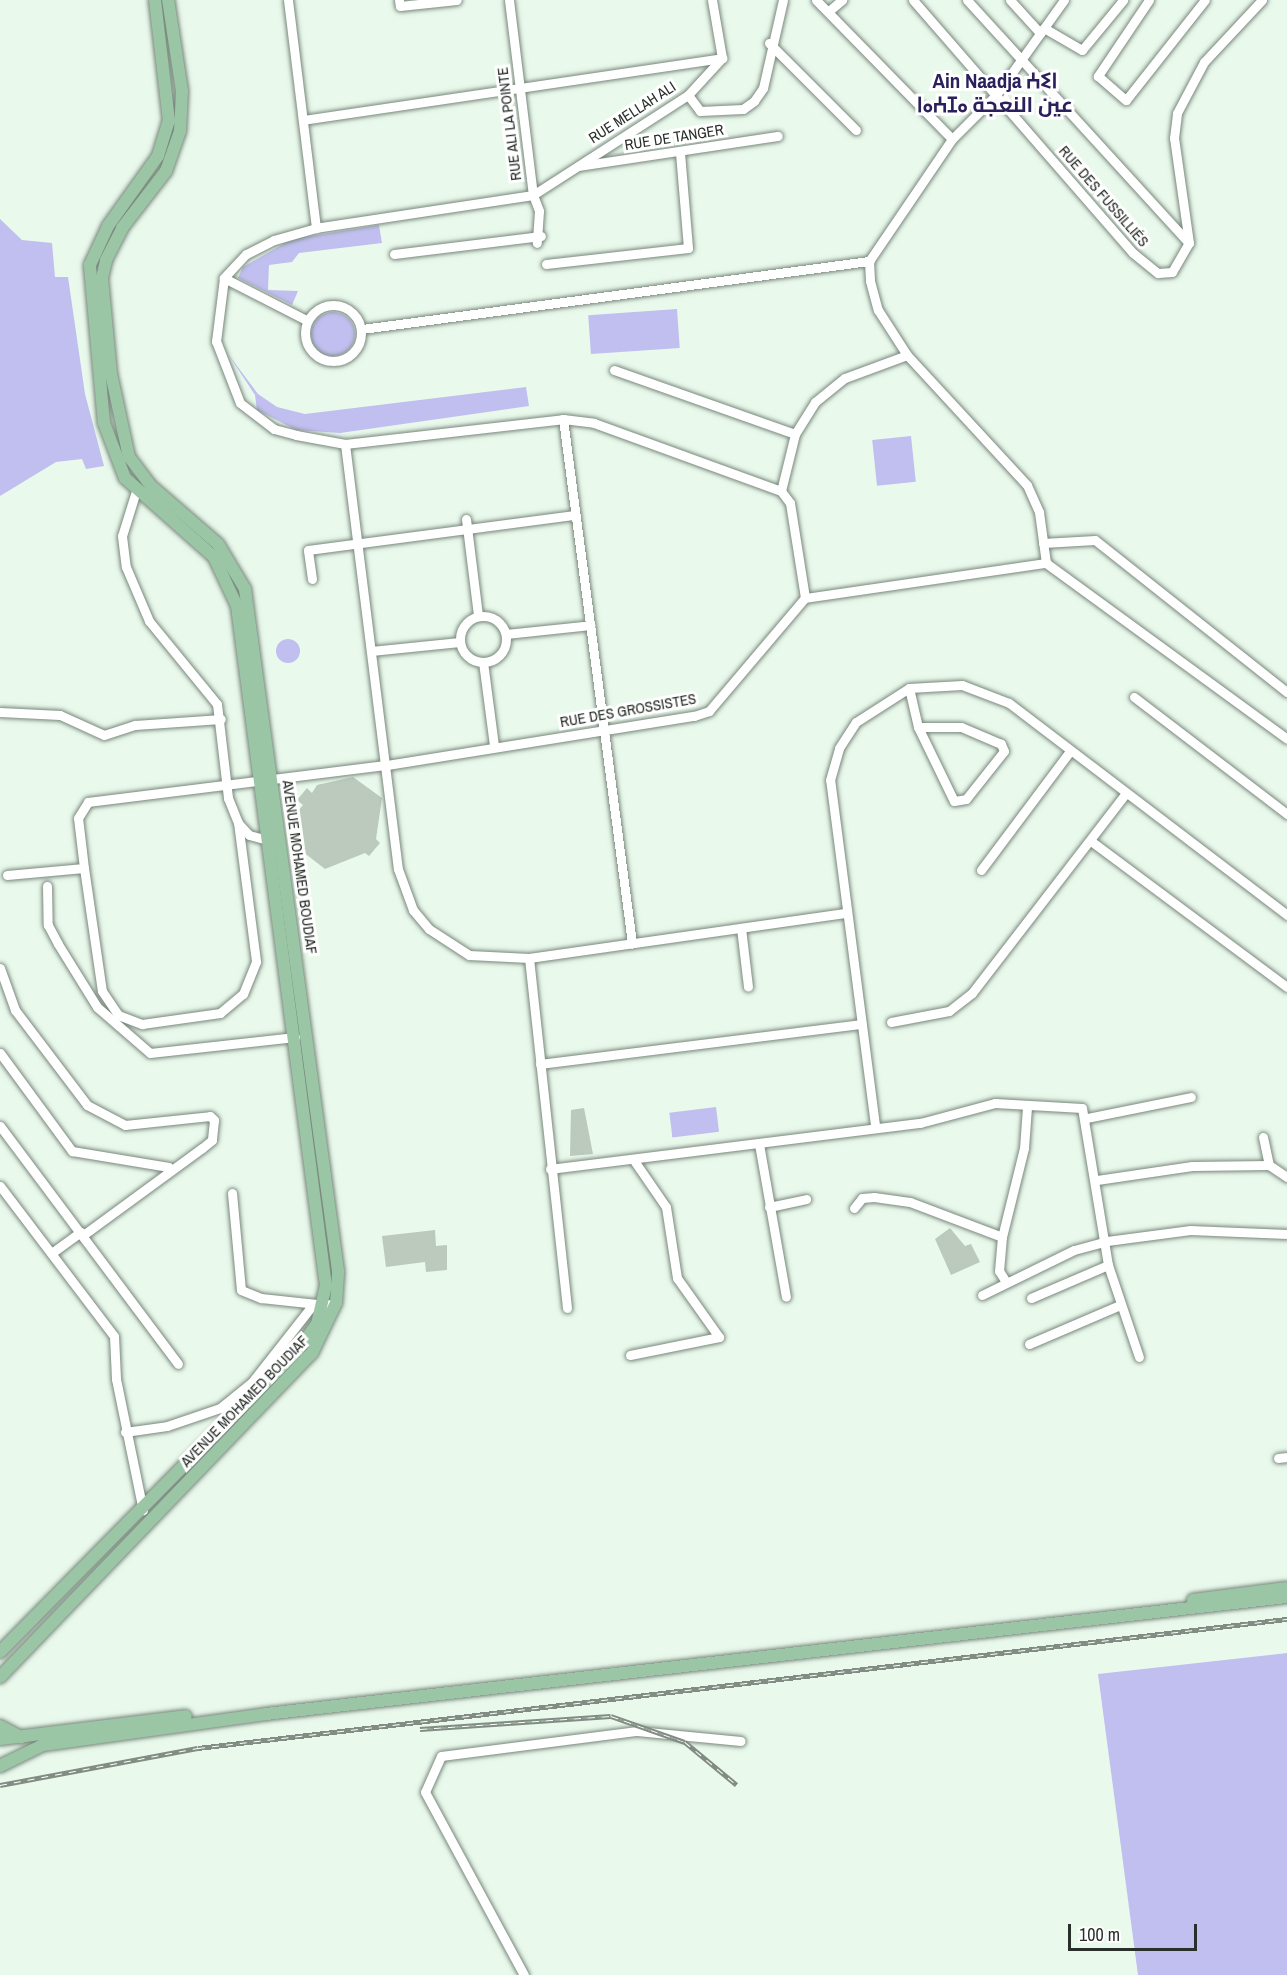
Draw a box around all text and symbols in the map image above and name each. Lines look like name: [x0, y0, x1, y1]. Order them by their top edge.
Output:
street label: RUE ALI LA POINTE: [493, 66, 525, 182]
district label: Ain Naadja ⵄⵉⵏ ⵏⴰⵄⵊⴰ عين النعجة: [917, 68, 1073, 118]
street label: RUE MELLAH ALI: [585, 77, 679, 147]
street label: RUE DE TANGER: [623, 120, 725, 154]
street label: RUE DES FUSSILLIÉS: [1055, 142, 1153, 250]
street label: RUE DES GROSSISTES: [558, 689, 698, 731]
street label: AVENUE MOHAMED BOUDIAF: [279, 779, 321, 955]
street label: AVENUE MOHAMED BOUDIAF: [177, 1332, 311, 1470]
scale bar: [1071, 1912, 1200, 1950]
text: 100 m: [1079, 1922, 1120, 1947]

